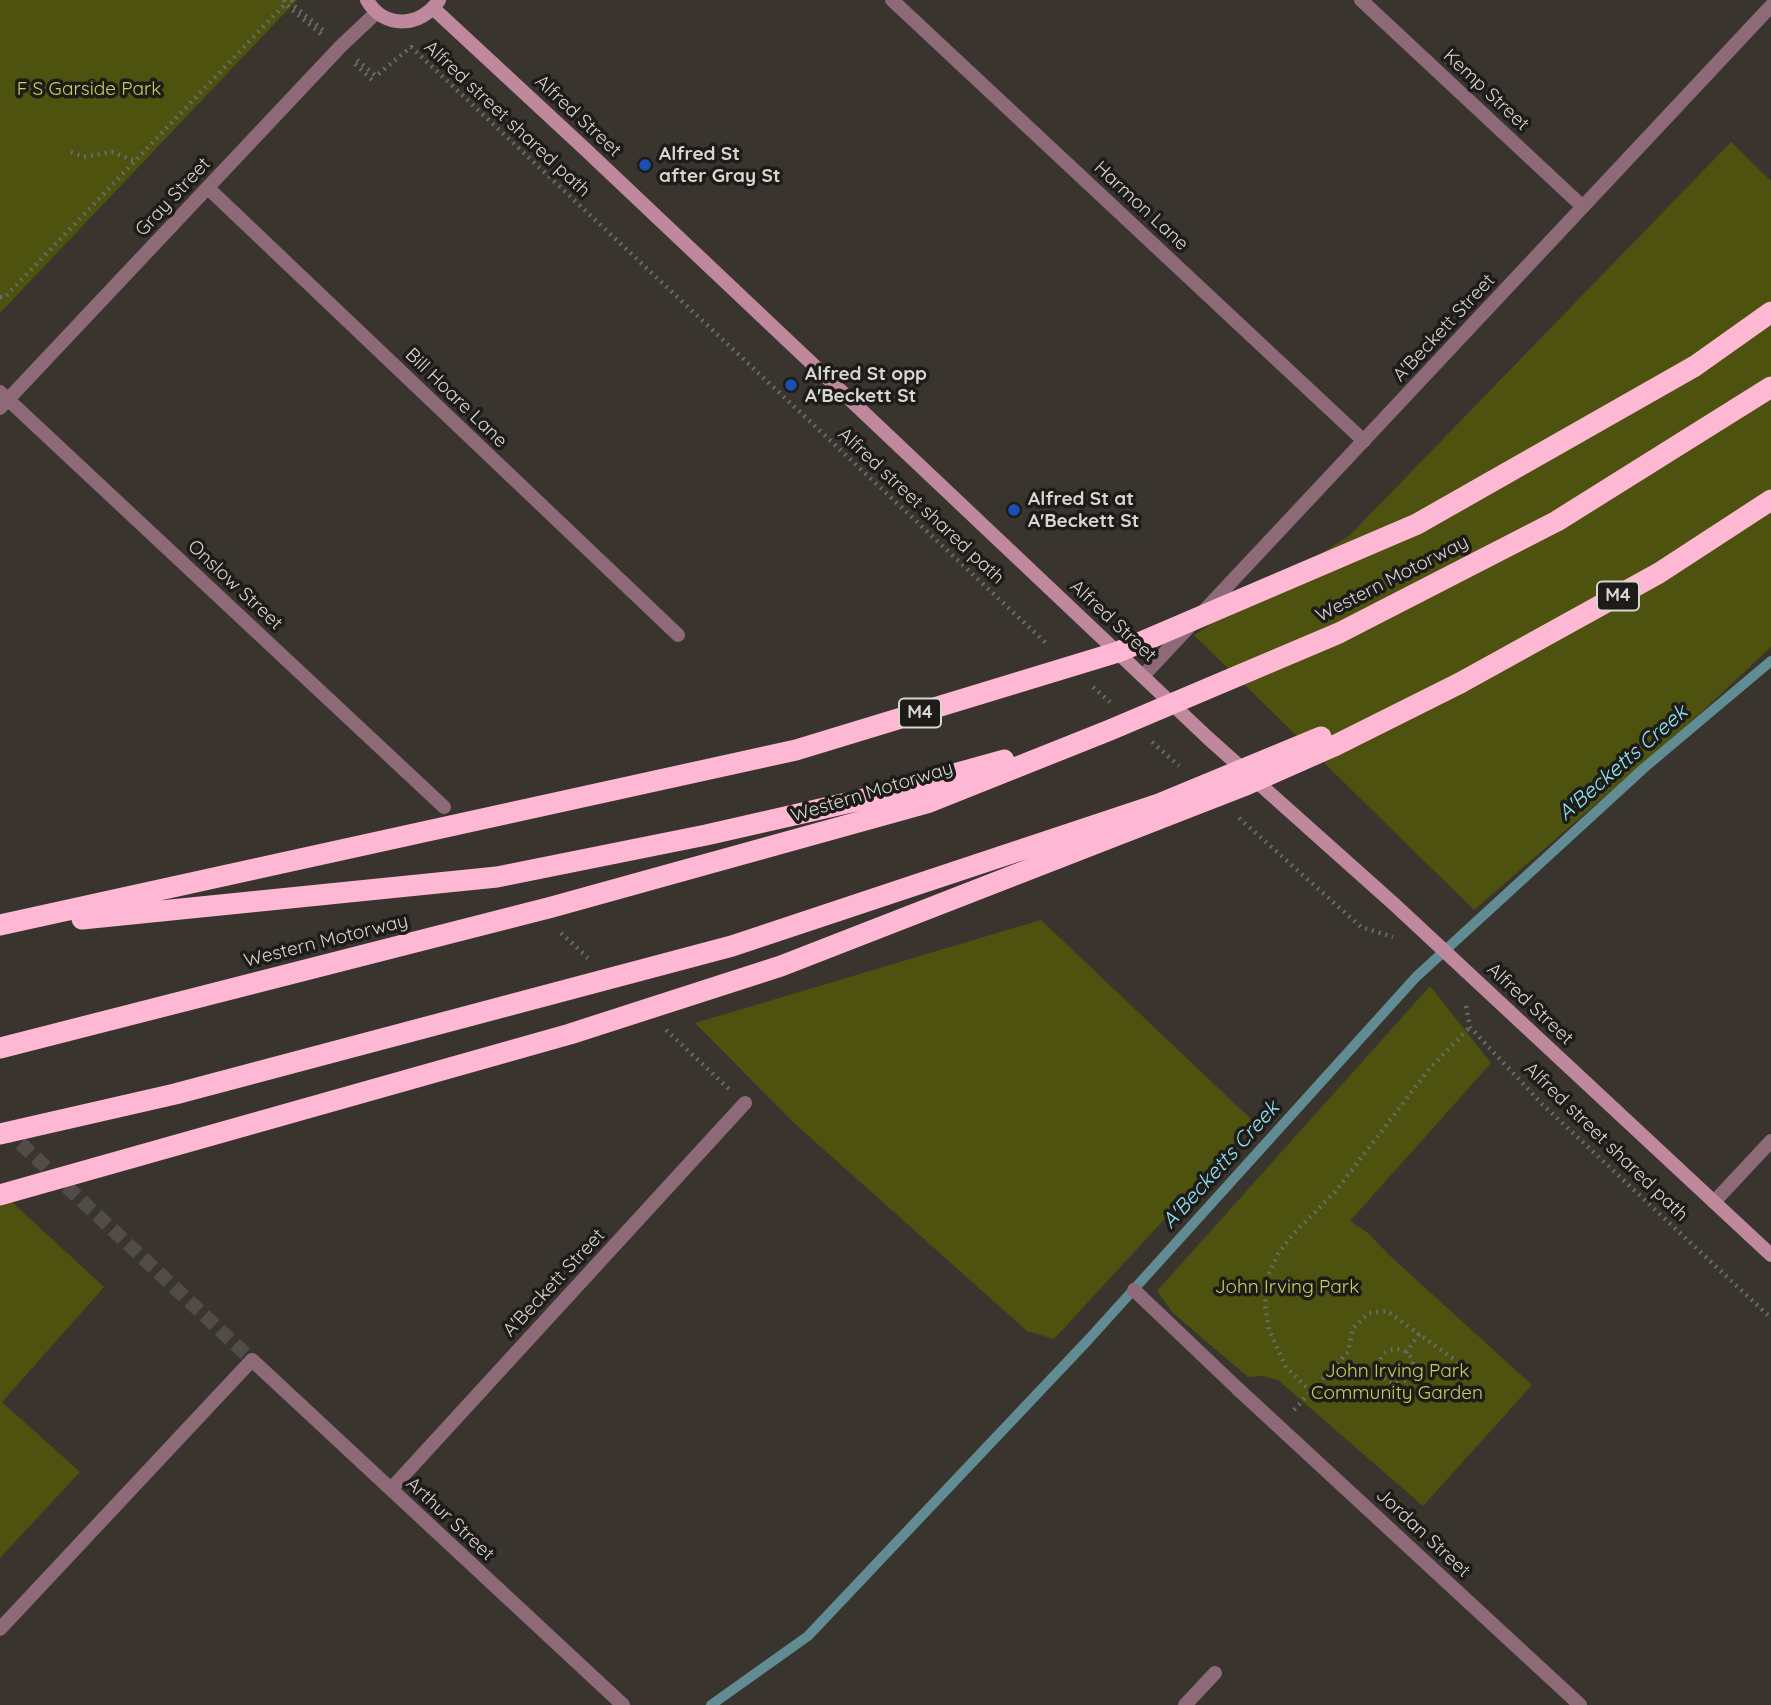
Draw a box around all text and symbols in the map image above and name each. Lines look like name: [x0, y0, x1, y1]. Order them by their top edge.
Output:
street label: Alfred street shared path: [419, 36, 595, 202]
street label: Kemp Street: [1438, 44, 1534, 136]
street label: Alfred Street: [530, 70, 626, 162]
park label: F S Garside Park: [17, 78, 161, 100]
place label: Alfred St after Gray St: [659, 143, 781, 187]
street label: Gray Street: [131, 153, 215, 241]
street label: Harmon Lane: [1089, 156, 1193, 256]
marker: Alfred St after Gray St: [637, 157, 653, 173]
street label: A'Beckett Street: [1388, 269, 1500, 387]
street label: Bill Hoare Lane: [400, 344, 512, 452]
place label: Alfred St opp A'Beckett St: [805, 363, 927, 407]
marker: Alfred St opp A'Beckett St: [783, 377, 799, 393]
street label: Alfred street shared path: [833, 423, 1009, 589]
place label: Alfred St at A'Beckett St: [1028, 488, 1139, 532]
marker: Alfred St at A'Beckett St: [1006, 502, 1022, 518]
street label: Western Motorway: [1312, 531, 1472, 627]
street label: Onslow Street: [183, 535, 287, 635]
street label: Alfred Street: [1065, 575, 1161, 667]
road number: M4: [1597, 582, 1639, 610]
road number: M4: [899, 698, 941, 728]
water label: A'Becketts Creek: [1553, 700, 1693, 826]
street label: Western Motorway: [788, 757, 956, 827]
street label: Western Motorway: [242, 910, 410, 972]
street label: Alfred Street: [1482, 958, 1578, 1050]
street label: Alfred street shared path: [1519, 1058, 1693, 1226]
water label: A'Becketts Creek: [1157, 1096, 1285, 1234]
street label: A'Beckett Street: [498, 1224, 610, 1342]
park label: John Irving Park: [1215, 1276, 1359, 1298]
park label: John Irving Park Community Garden: [1311, 1360, 1483, 1404]
street label: Arthur Street: [401, 1472, 499, 1566]
street label: Jordan Street: [1371, 1484, 1475, 1582]

